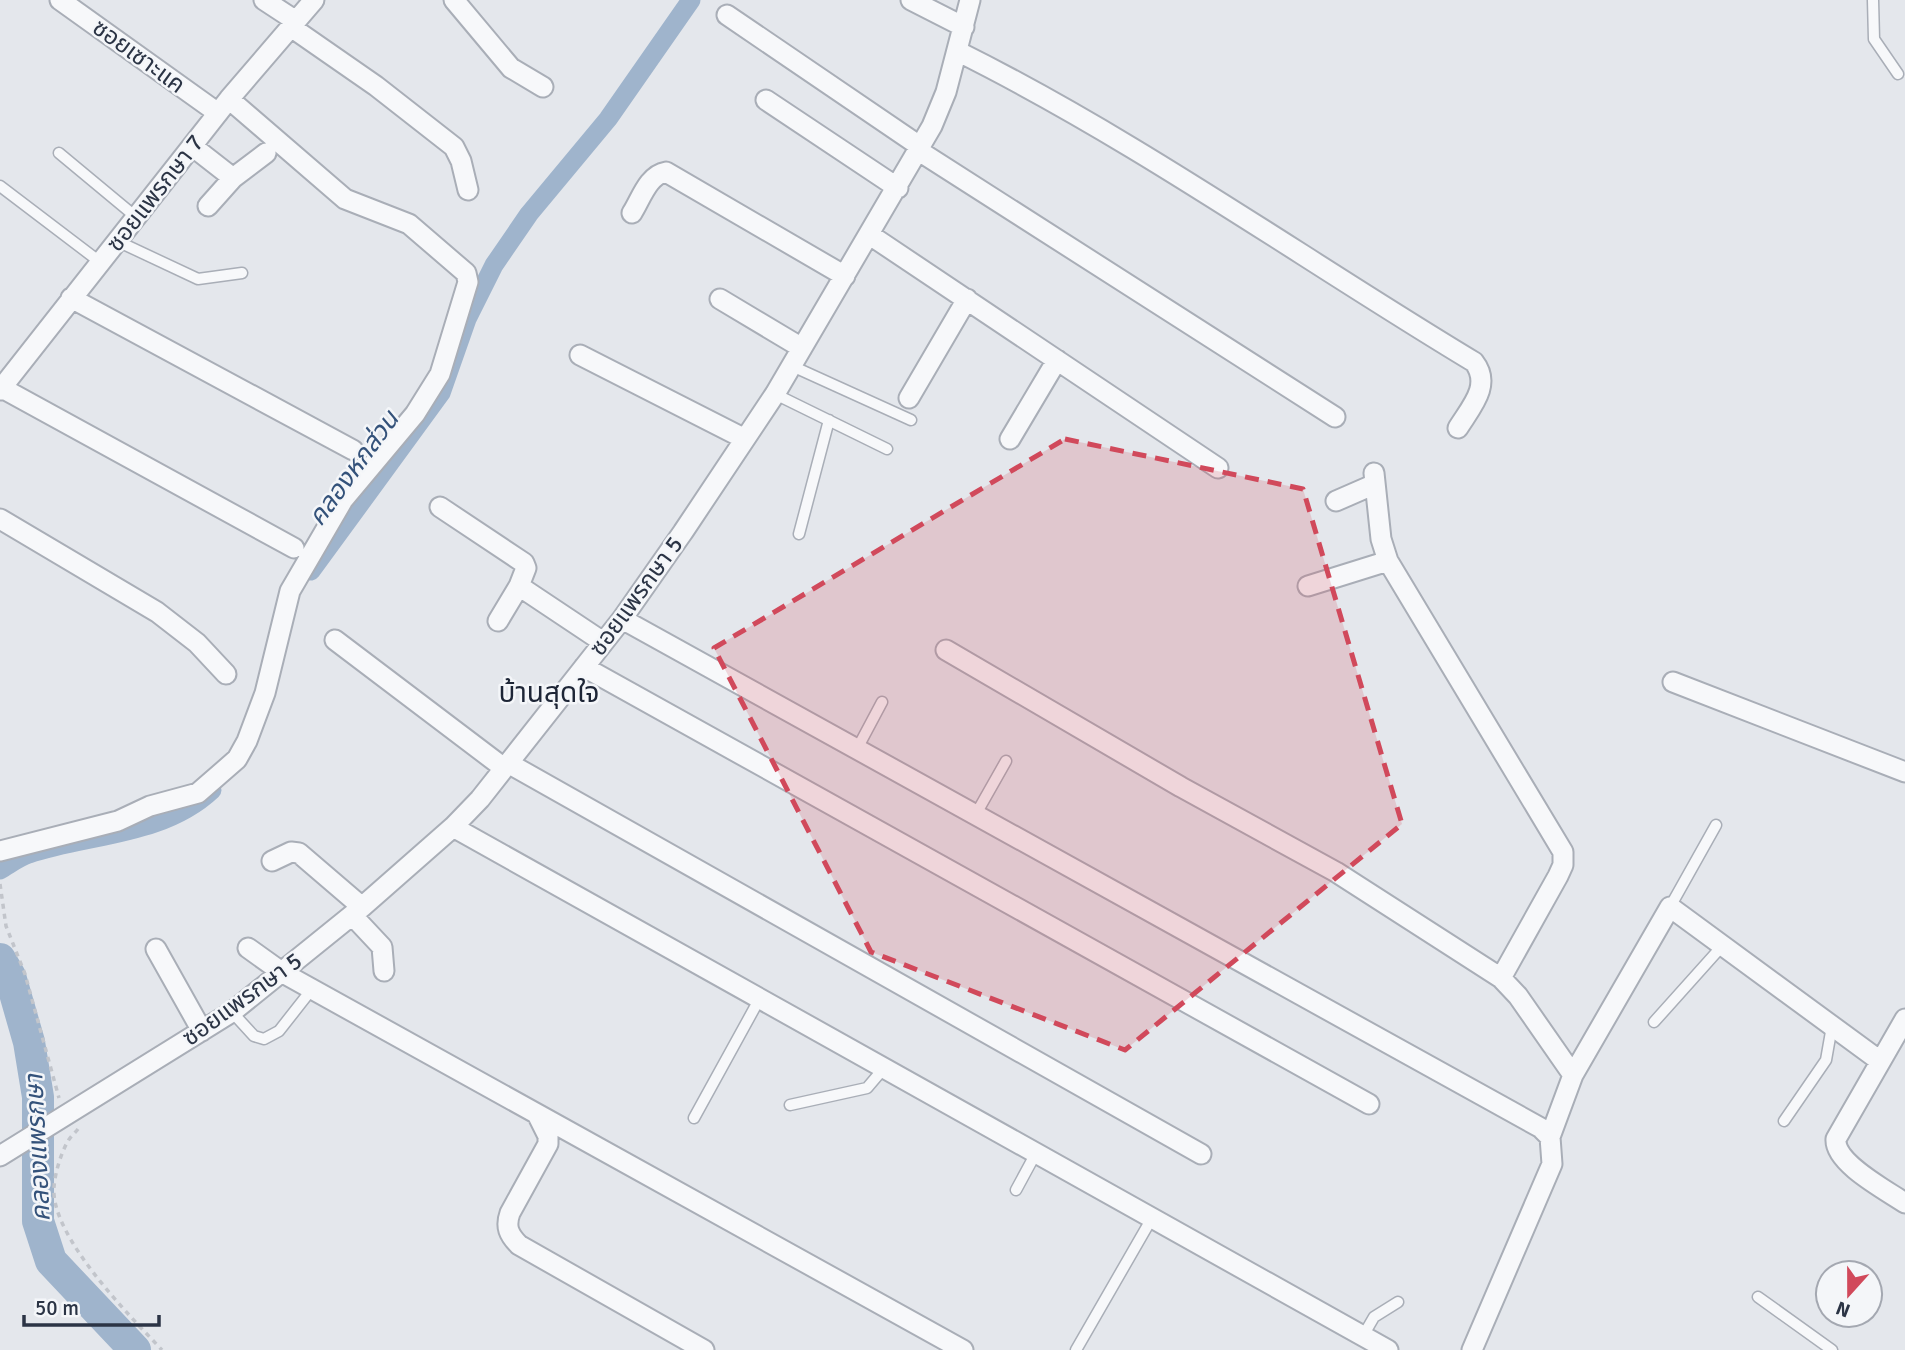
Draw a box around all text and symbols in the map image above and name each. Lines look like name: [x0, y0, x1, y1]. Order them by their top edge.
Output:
street label: ซอยเซาะแค: [87, 12, 191, 100]
street label: ซอยแพรกษา 7: [100, 128, 210, 258]
water label: คลองหกส่วน: [301, 403, 407, 532]
street label: ซอยแพรกษา 5: [583, 530, 689, 662]
district label: บ้านสุดใจ: [499, 676, 599, 710]
street label: ซอยแพรกษา 5: [176, 946, 308, 1052]
water label: คลองแพรกษา: [18, 1072, 58, 1222]
north arrow: [1814, 1259, 1884, 1329]
scale bar: [24, 1284, 159, 1328]
text: 50 m: [35, 1295, 79, 1321]
text: N: [1833, 1295, 1854, 1323]

